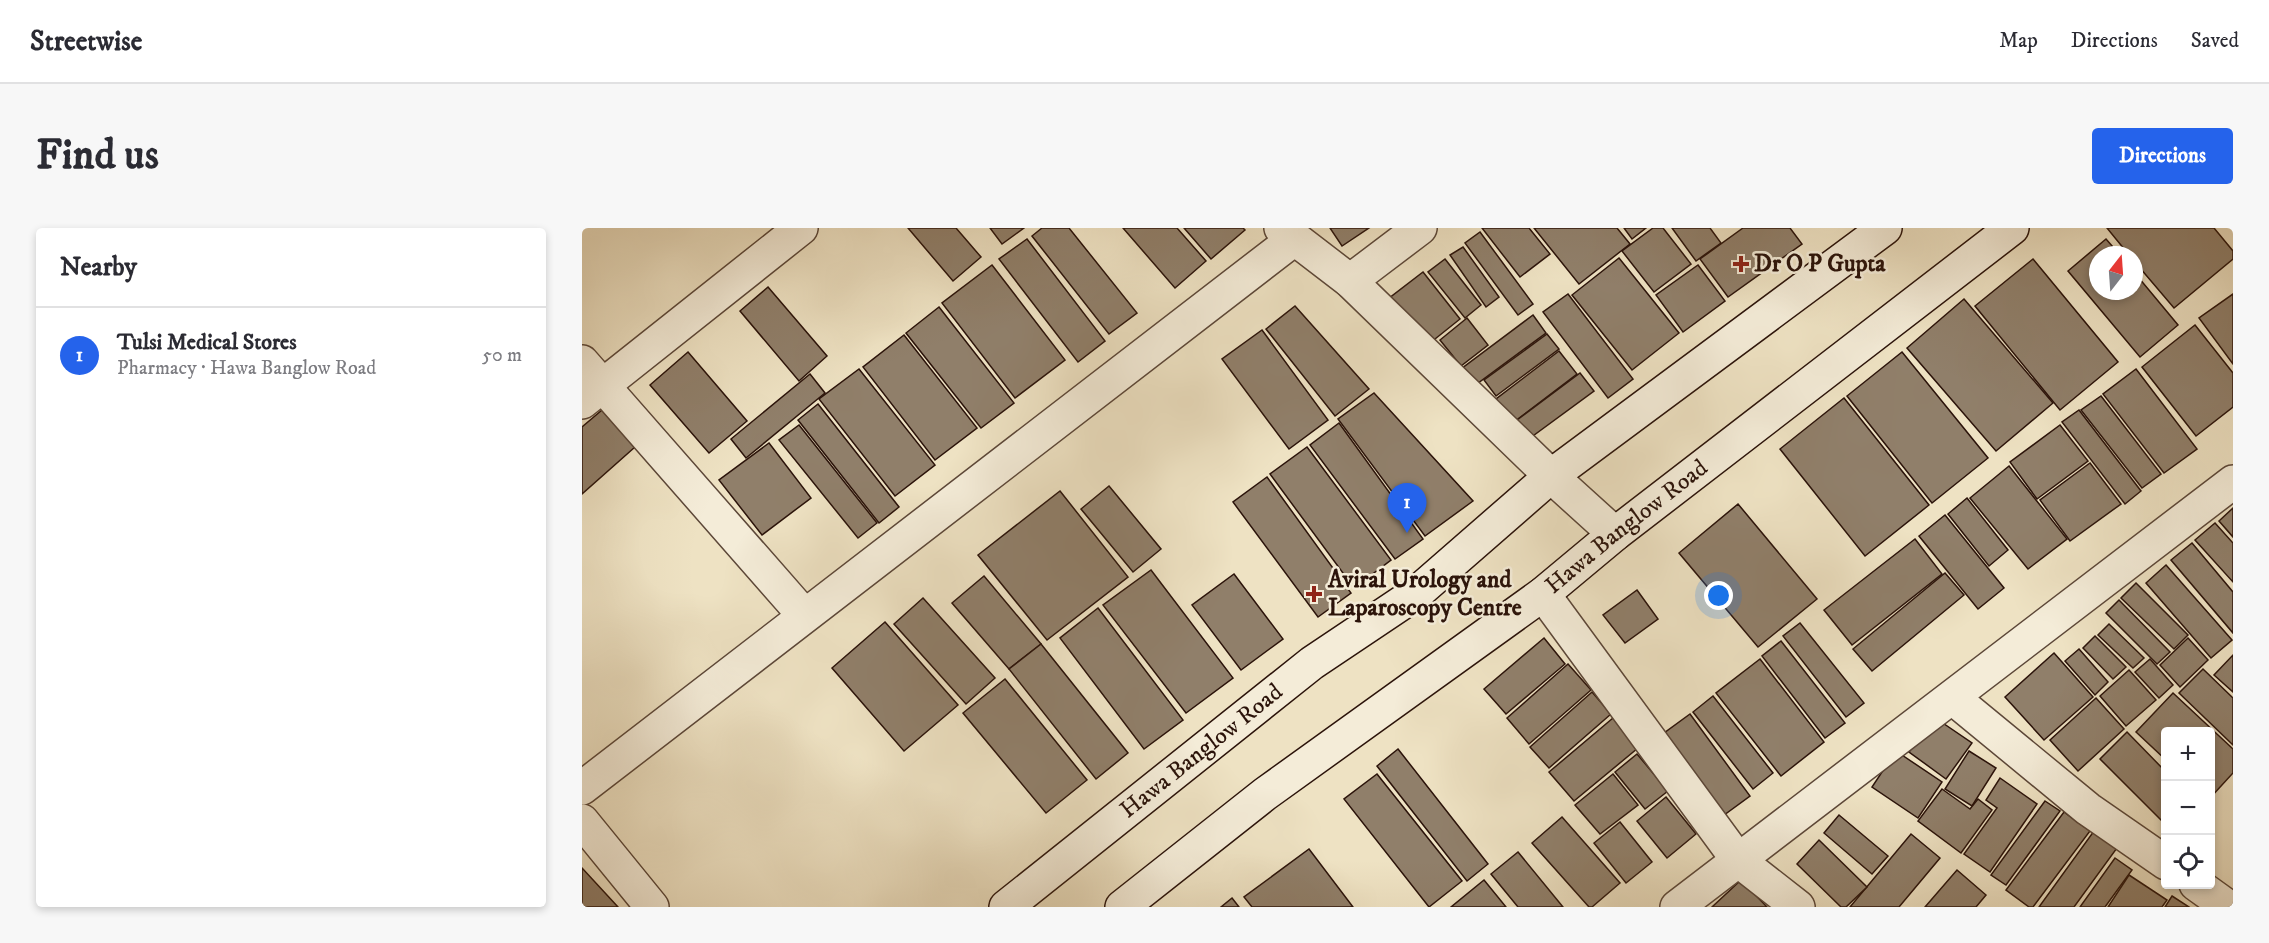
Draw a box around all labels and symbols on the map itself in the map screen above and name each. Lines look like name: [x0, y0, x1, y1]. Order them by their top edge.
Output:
north arrow: [2089, 246, 2143, 300]
place label: Dr O P Gupta: [1754, 249, 1886, 279]
marker: Dr O P Gupta: [1732, 255, 1750, 273]
street label: Hawa Banglow Road: [1539, 453, 1714, 601]
pin: 1: [1388, 484, 1426, 533]
place label: Aviral Urology and Laparoscopy Centre: [1327, 565, 1522, 623]
your location: [1704, 581, 1733, 610]
marker: Aviral Urology and Laparoscopy Centre: [1305, 585, 1323, 603]
street label: Hawa Banglow Road: [1114, 677, 1289, 825]

